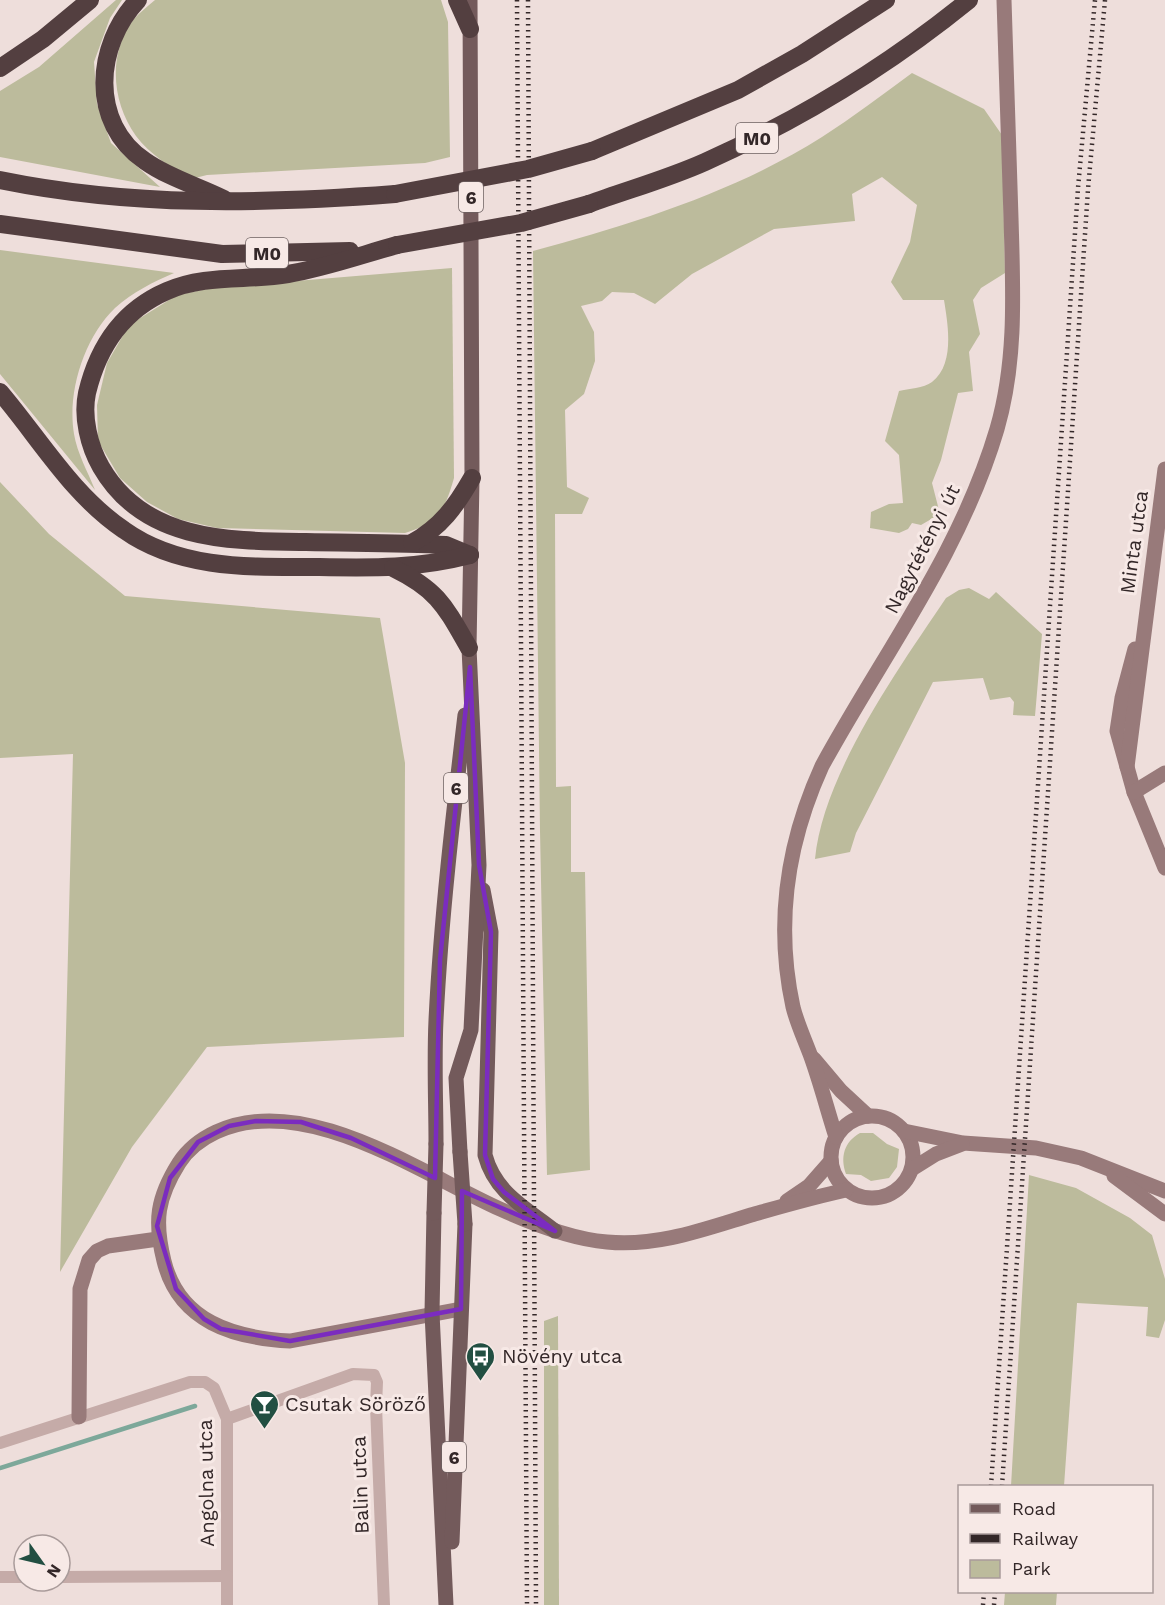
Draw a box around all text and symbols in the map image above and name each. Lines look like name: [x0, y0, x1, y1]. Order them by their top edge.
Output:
road number: M0: [736, 123, 778, 153]
road number: 6: [459, 182, 483, 212]
road number: M0: [246, 238, 288, 268]
street label: Nagytétényi út: [879, 480, 965, 618]
street label: Minta utca: [1115, 489, 1153, 595]
road number: 6: [444, 773, 468, 803]
bus stop icon: Növény utca: [465, 1340, 497, 1382]
place label: Növény utca: [502, 1344, 622, 1368]
bar icon: Csutak Söröző: [248, 1388, 280, 1430]
place label: Csutak Söröző: [285, 1392, 426, 1416]
street label: Angolna utca: [193, 1419, 219, 1547]
street label: Balin utca: [346, 1435, 374, 1535]
road number: 6: [442, 1442, 466, 1472]
legend: [958, 1485, 1153, 1593]
text: Road: [1012, 1498, 1056, 1519]
text: Railway: [1012, 1528, 1079, 1549]
north arrow: [12, 1533, 72, 1593]
text: Park: [1012, 1558, 1051, 1579]
text: N: [43, 1561, 65, 1581]

